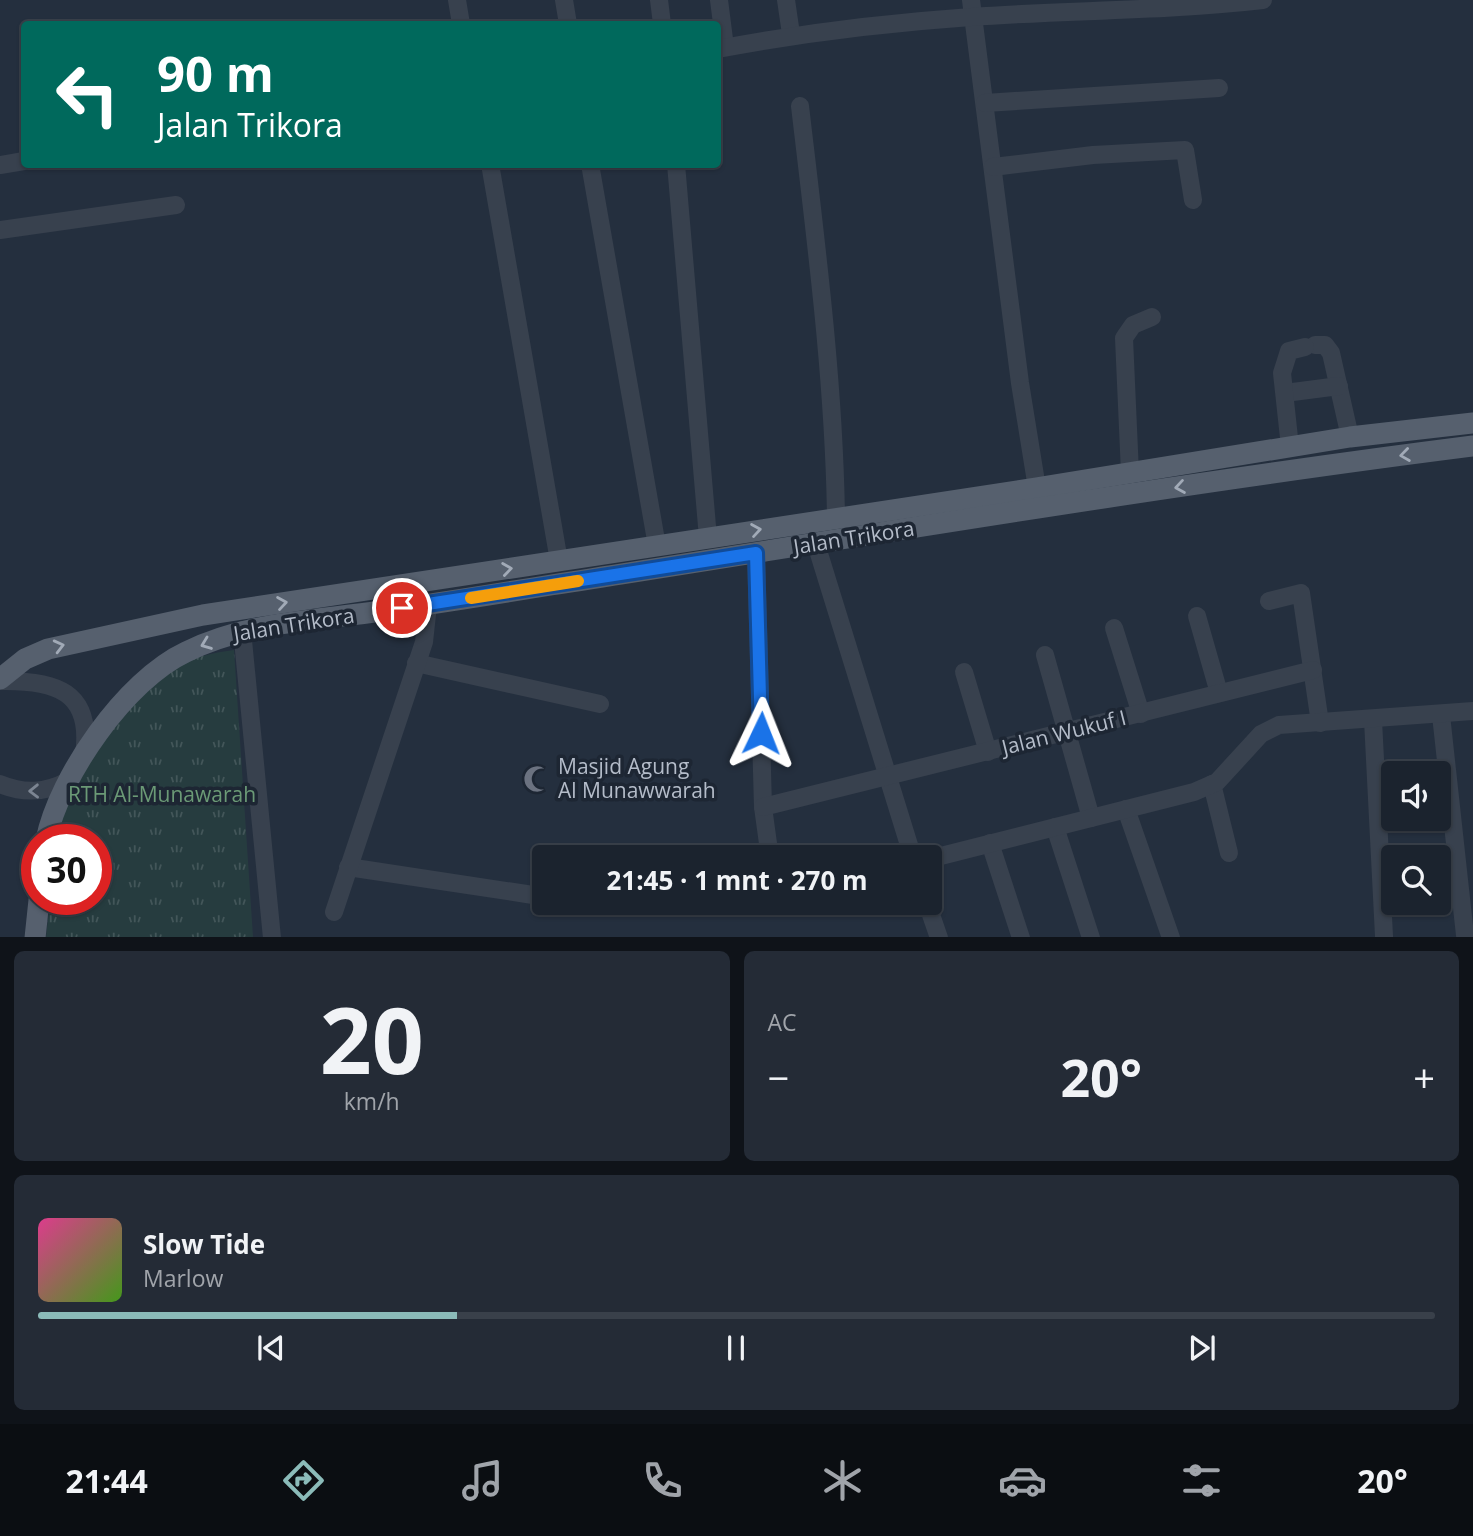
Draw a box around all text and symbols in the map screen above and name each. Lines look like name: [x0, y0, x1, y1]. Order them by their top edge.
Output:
text: 90 m: [157, 40, 274, 106]
icon: left: [42, 49, 133, 140]
text: Jalan Trikora: [157, 103, 343, 146]
one-way arrow: [1399, 448, 1411, 463]
one-way arrow: [1174, 480, 1186, 495]
street label: Jalan Trikora: [789, 514, 916, 561]
one-way arrow: [750, 523, 762, 538]
one-way arrow: [501, 561, 513, 576]
pin: [372, 578, 432, 638]
icon: arrive: [383, 589, 421, 627]
one-way arrow: [276, 596, 288, 611]
street label: Jalan Trikora: [229, 601, 356, 648]
one-way arrow: [201, 635, 213, 649]
one-way arrow: [52, 640, 64, 654]
position arrow: [724, 696, 798, 770]
street label: Jalan Wukuf I: [997, 703, 1129, 761]
place label: Masjid Agung Al Munawwarah: [558, 752, 716, 804]
map controls: [1381, 761, 1451, 915]
button: sound: [1381, 761, 1451, 831]
mosque icon: Masjid Agung Al Munawwarah: [522, 764, 552, 794]
park label: RTH Al-Munawarah: [68, 780, 256, 808]
one-way arrow: [29, 783, 40, 798]
speed limit sign: 30: [21, 824, 112, 915]
button: search: [1381, 845, 1451, 915]
text: 21:45 · 1 mnt · 270 m: [606, 862, 868, 898]
text: 20: [320, 977, 424, 1101]
text: AC: [768, 1006, 797, 1038]
text: 20°: [1060, 1041, 1142, 1112]
text: −: [768, 1051, 789, 1103]
text: +: [1413, 1051, 1435, 1103]
text: km/h: [344, 1085, 400, 1117]
text: Slow Tide: [143, 1226, 265, 1262]
text: Marlow: [143, 1262, 223, 1294]
icon: previous: [252, 1329, 290, 1367]
icon: pause: [717, 1329, 755, 1367]
icon: next: [1183, 1329, 1221, 1367]
icon: directions: [279, 1456, 328, 1505]
icon: music: [458, 1456, 507, 1505]
icon: phone: [638, 1456, 687, 1505]
icon: climate: [818, 1456, 867, 1505]
icon: car: [998, 1456, 1047, 1505]
icon: filters: [1177, 1456, 1226, 1505]
text: 21:44: [65, 1459, 148, 1502]
text: 20°: [1357, 1459, 1408, 1502]

